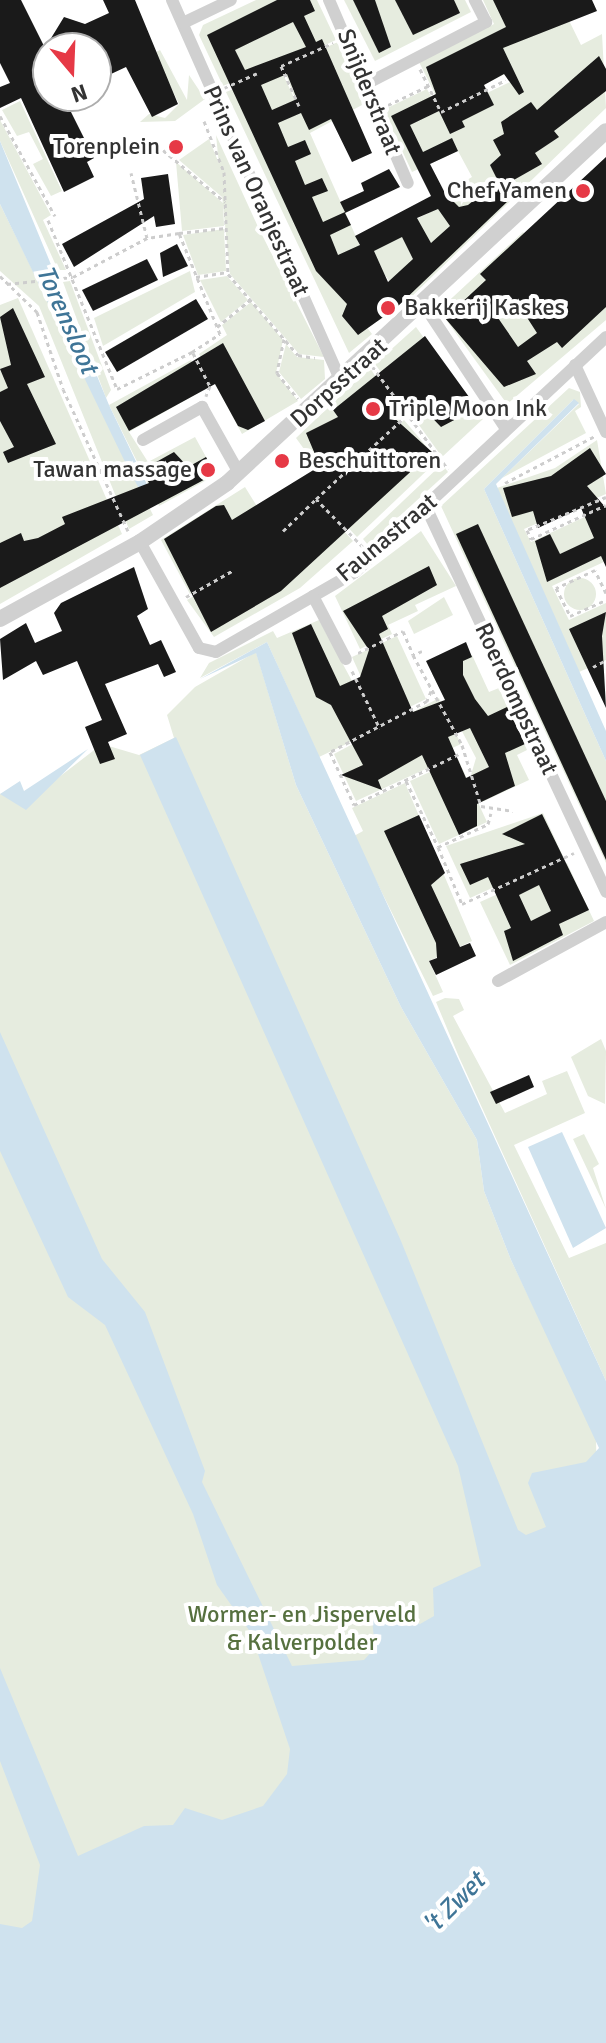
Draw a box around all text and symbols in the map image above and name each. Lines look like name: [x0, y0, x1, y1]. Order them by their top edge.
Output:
street label: Snijderstraat: [331, 25, 407, 159]
north arrow: [32, 32, 112, 112]
text: N: [68, 78, 91, 109]
street label: Prins van Oranjestraat: [197, 81, 315, 301]
place label: Torenplein: [53, 133, 160, 161]
marker: Torenplein: [167, 138, 185, 156]
place label: Chef Yamen: [447, 177, 567, 205]
marker: Chef Yamen: [574, 182, 592, 200]
water label: Torensloot: [28, 261, 104, 379]
place label: Bakkerij Kaskes: [404, 294, 565, 322]
marker: Bakkerij Kaskes: [379, 299, 397, 317]
street label: Dorpsstraat: [285, 332, 393, 434]
place label: Triple Moon Ink: [389, 395, 547, 423]
marker: Triple Moon Ink: [364, 400, 382, 418]
place label: Beschuittoren: [298, 447, 441, 475]
marker: Beschuittoren: [273, 452, 291, 470]
place label: Tawan massage: [33, 456, 192, 484]
marker: Tawan massage: [199, 461, 217, 479]
street label: Faunastraat: [331, 488, 443, 588]
street label: Roerdompstraat: [468, 618, 564, 780]
park label: Wormer- en Jisperveld & Kalverpolder: [187, 1601, 417, 1657]
water label: 't Zwet: [418, 1867, 492, 1941]

